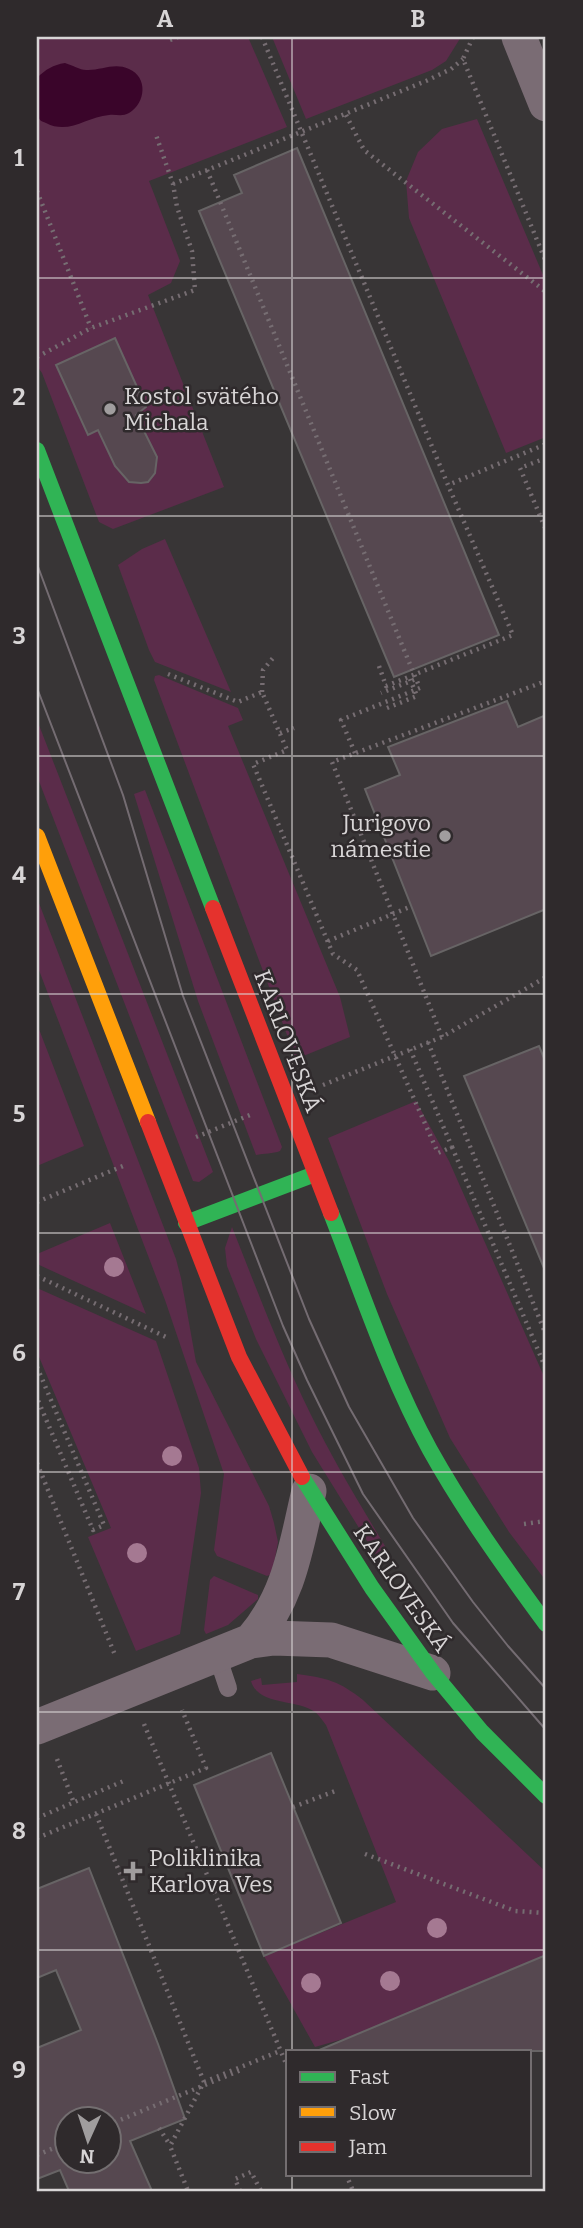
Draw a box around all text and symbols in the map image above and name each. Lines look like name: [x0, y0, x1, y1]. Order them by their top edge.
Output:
text: A: [157, 5, 174, 33]
text: B: [411, 5, 425, 33]
text: 1: [14, 144, 24, 172]
place label: Kostol svätého Michala: [124, 382, 279, 436]
text: 2: [13, 383, 26, 411]
marker: Kostol svätého Michala: [102, 401, 118, 417]
text: 3: [12, 622, 26, 650]
place label: Jurigovo námestie: [331, 809, 431, 863]
marker: Jurigovo námestie: [437, 828, 453, 844]
text: 4: [12, 861, 26, 889]
street label: KARLOVESKÁ: [248, 966, 328, 1117]
text: 5: [13, 1100, 25, 1128]
text: 6: [12, 1339, 26, 1367]
street label: KARLOVESKÁ: [347, 1519, 457, 1658]
text: 7: [13, 1578, 26, 1606]
text: 8: [12, 1817, 26, 1845]
place label: Poliklinika Karlova Ves: [149, 1844, 273, 1898]
marker: Poliklinika Karlova Ves: [123, 1861, 143, 1881]
legend: [286, 2050, 530, 2176]
text: 9: [12, 2056, 26, 2084]
text: Fast: [349, 2064, 390, 2090]
text: Slow: [349, 2100, 396, 2126]
north arrow: [52, 2106, 122, 2176]
text: Jam: [348, 2134, 387, 2160]
text: N: [79, 2145, 95, 2168]

